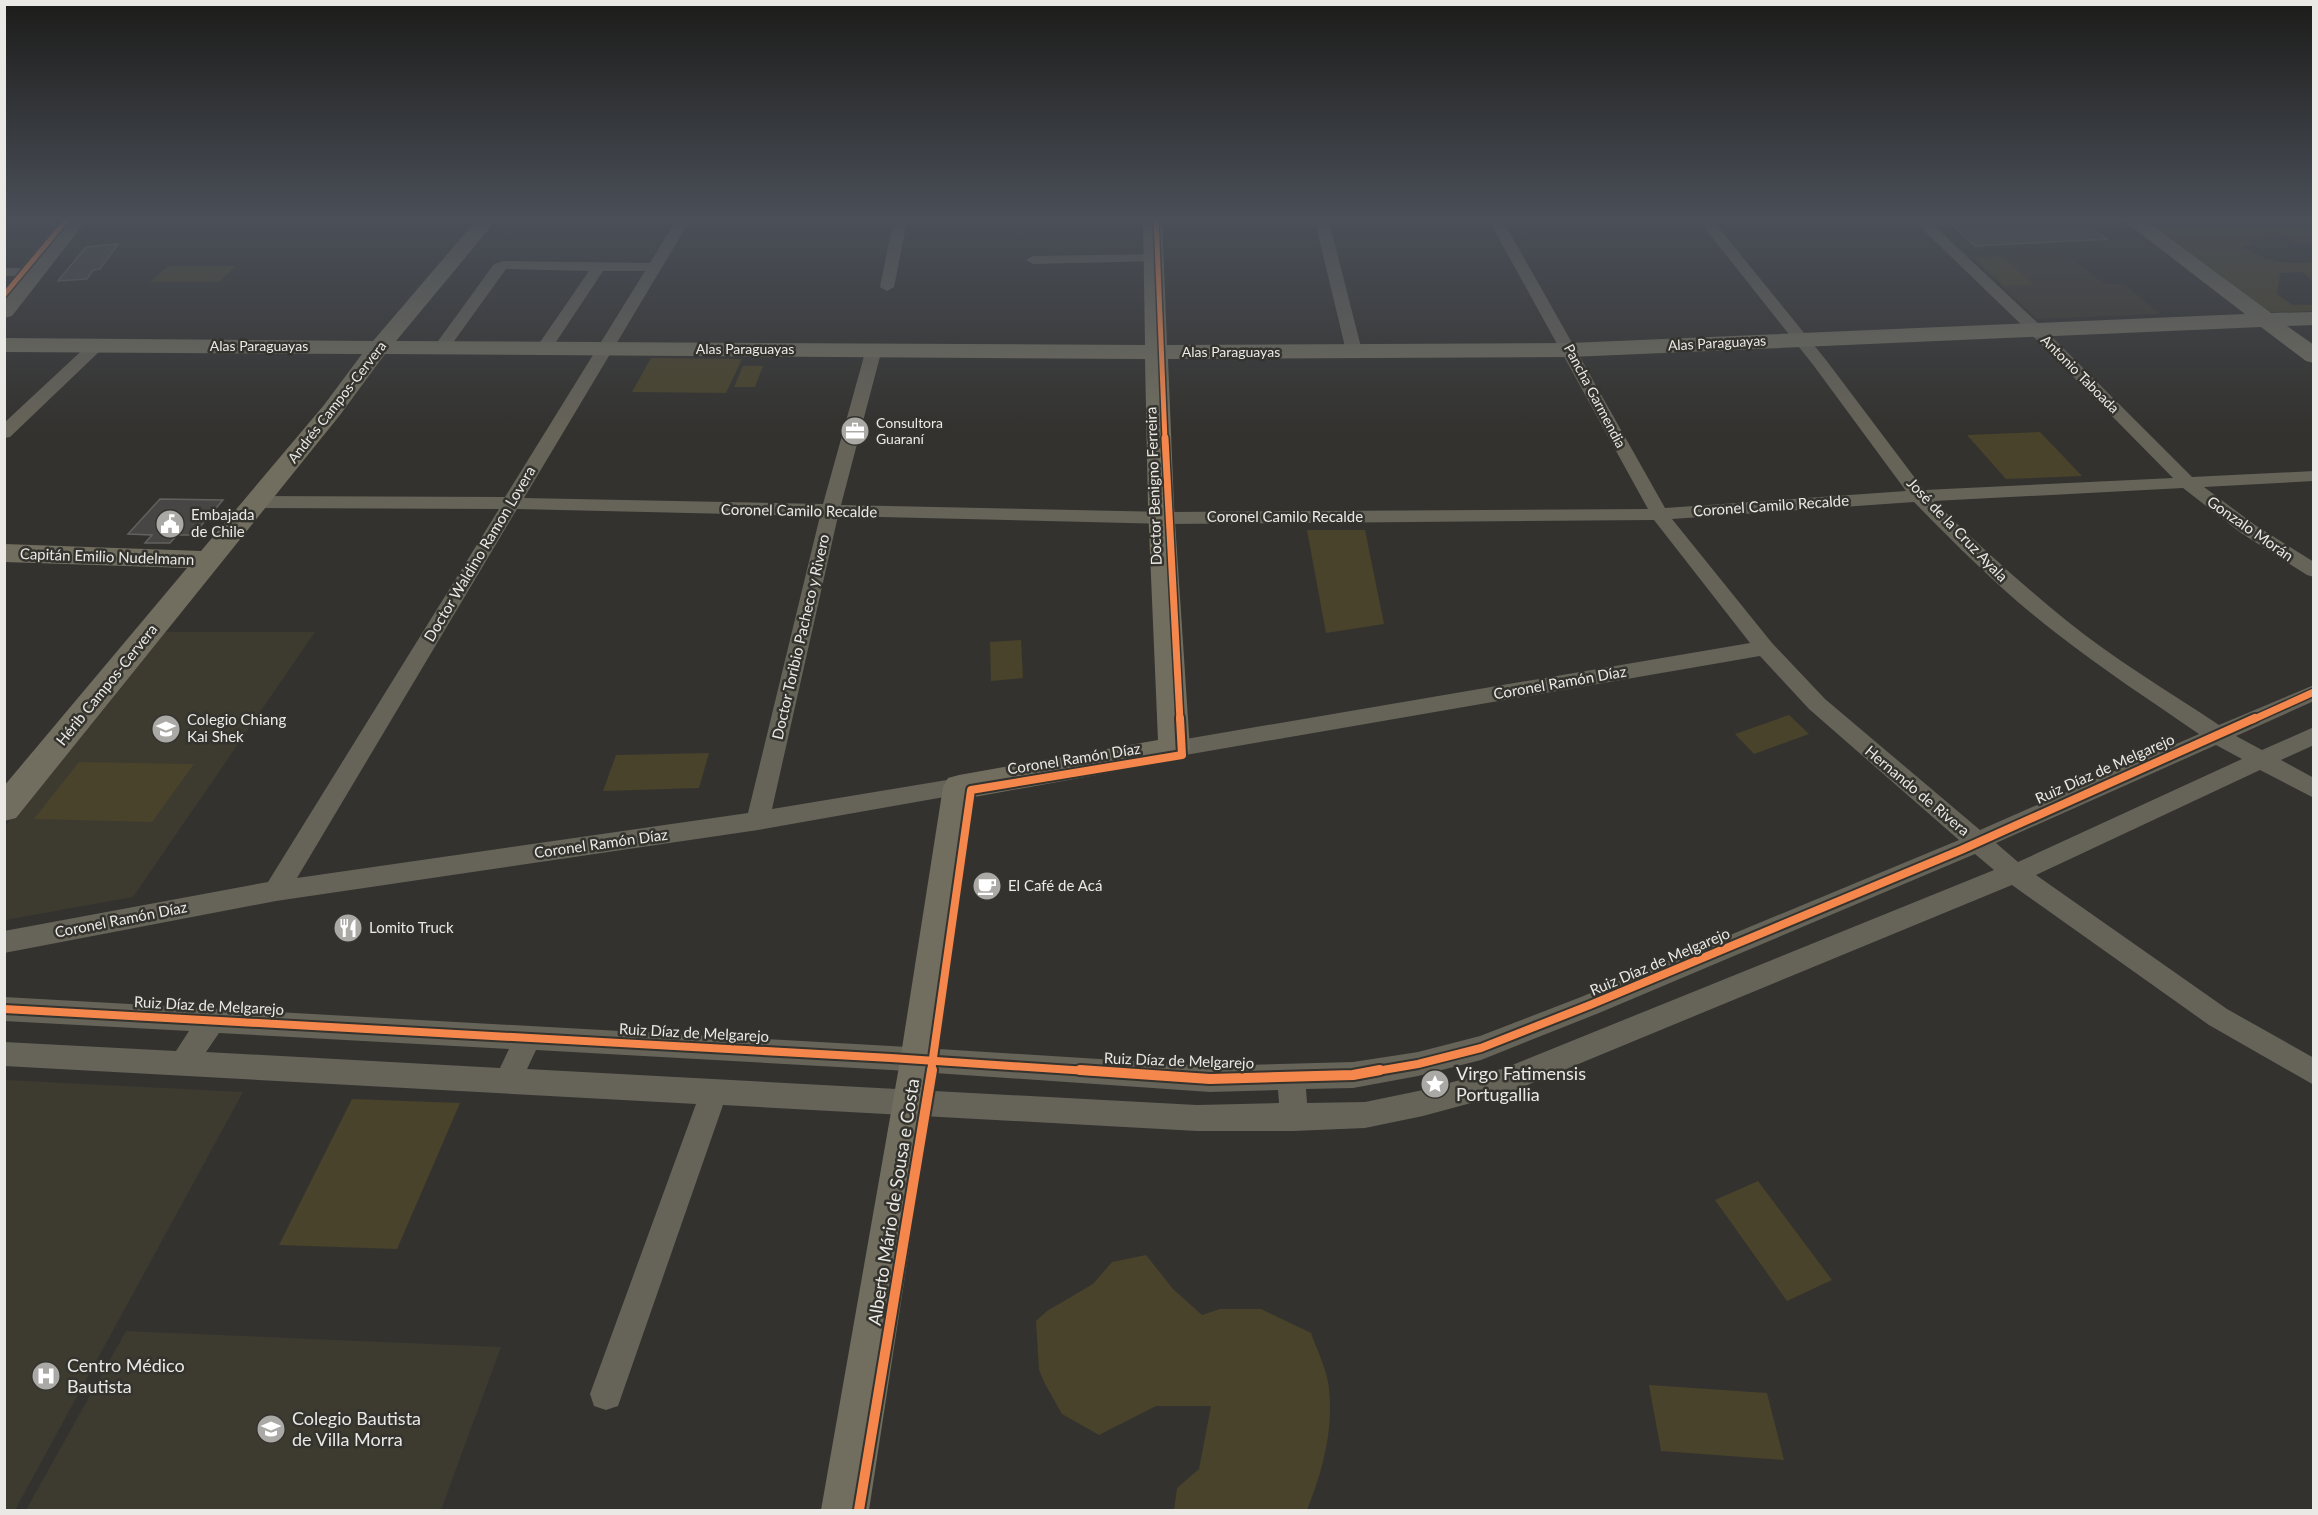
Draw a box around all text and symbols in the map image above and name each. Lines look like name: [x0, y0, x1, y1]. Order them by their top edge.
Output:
street label: Alas Paraguayas: [1667, 331, 1767, 354]
street label: Antonio Taboada: [2038, 331, 2123, 416]
street label: Alas Paraguayas: [210, 337, 308, 354]
street label: Andrés Campos-Cervera: [284, 337, 389, 466]
street label: Alas Paraguayas: [696, 340, 794, 357]
street label: Pancha Garmendia: [1561, 341, 1630, 451]
street label: Alas Paraguayas: [1182, 343, 1280, 360]
street label: Doctor Benigno Ferreira: [1141, 407, 1165, 566]
place label: Consultora Guaraní: [876, 414, 943, 447]
office icon: Consultora Guaraní: [839, 415, 871, 447]
street label: Doctor Waldino Ramon Lovera: [420, 462, 539, 644]
street label: José de la Cruz Ayala: [1904, 474, 2012, 585]
street label: Coronel Camilo Recalde: [1692, 491, 1850, 519]
street label: Gonzalo Morán: [2204, 492, 2297, 565]
street label: Coronel Camilo Recalde: [721, 500, 877, 520]
place label: Embajada de Chile: [191, 505, 255, 540]
street label: Coronel Camilo Recalde: [1207, 507, 1363, 525]
public building icon: Embajada de Chile: [154, 508, 186, 540]
street label: Doctor Toribio Pacheco y Rivero: [768, 532, 832, 741]
street label: Capitán Emilio Nudelmann: [20, 544, 195, 568]
street label: Hérib Campos-Cervera: [52, 620, 161, 749]
street label: Coronel Ramón Díaz: [1492, 661, 1628, 703]
place label: Colegio Chiang Kai Shek: [187, 710, 286, 745]
school or university icon: Colegio Chiang Kai Shek: [150, 713, 182, 745]
street label: Ruiz Díaz de Melgarejo: [2032, 729, 2177, 807]
street label: Coronel Ramón Díaz: [1006, 739, 1142, 777]
street label: Hernando de Rivera: [1862, 741, 1974, 839]
street label: Coronel Ramón Díaz: [533, 825, 669, 861]
cafe icon: El Café de Acá: [971, 870, 1003, 902]
place label: El Café de Acá: [1008, 876, 1102, 894]
street label: Coronel Ramón Díaz: [53, 897, 189, 941]
restaurant icon: Lomito Truck: [332, 912, 364, 944]
place label: Lomito Truck: [369, 918, 454, 936]
street label: Ruiz Díaz de Melgarejo: [1587, 923, 1732, 999]
street label: Ruiz Díaz de Melgarejo: [134, 992, 285, 1018]
street label: Ruiz Díaz de Melgarejo: [619, 1019, 770, 1045]
street label: Ruiz Díaz de Melgarejo: [1104, 1048, 1254, 1072]
place label: Virgo Fatimensis Portugallia: [1456, 1062, 1586, 1105]
place icon: Virgo Fatimensis Portugallia: [1419, 1068, 1451, 1100]
street label: Alberto Mário de Sousa e Costa: [863, 1077, 923, 1327]
place label: Centro Médico Bautista: [67, 1354, 185, 1397]
hospital icon: Centro Médico Bautista: [30, 1360, 62, 1392]
place label: Colegio Bautista de Villa Morra: [292, 1407, 421, 1450]
school or university icon: Colegio Bautista de Villa Morra: [255, 1413, 287, 1445]

